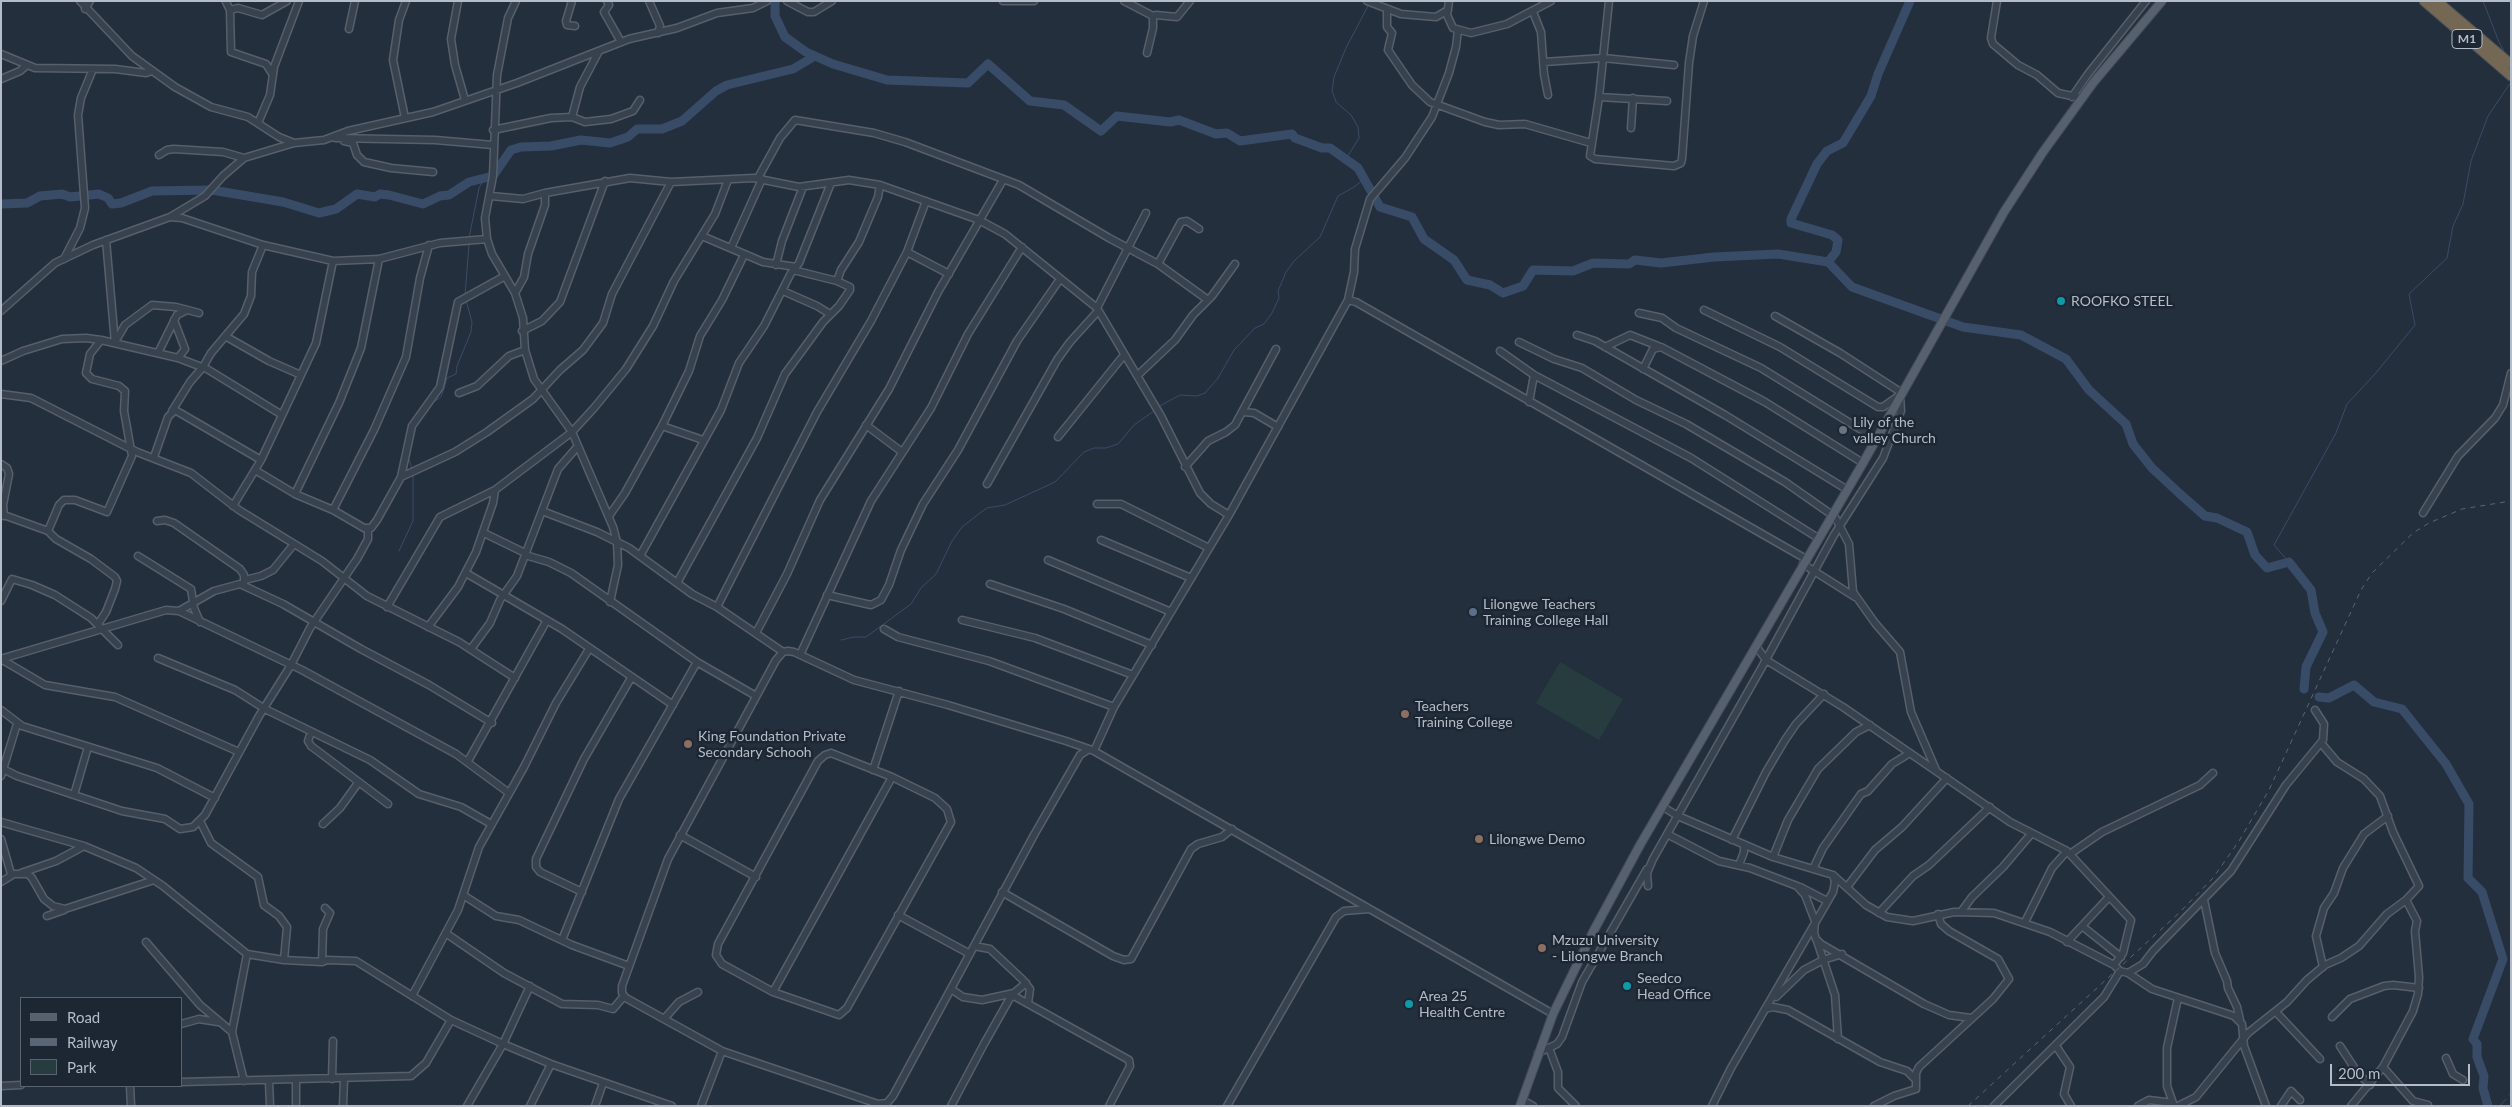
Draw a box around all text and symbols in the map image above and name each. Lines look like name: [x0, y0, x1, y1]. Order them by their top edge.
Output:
road number: M1: [2452, 30, 2482, 48]
place label: ROOFKO STEEL: [2071, 293, 2173, 309]
marker: ROOFKO STEEL: [2055, 295, 2067, 307]
place label: Lily of the valley Church: [1853, 414, 1936, 447]
marker: Lily of the valley Church: [1837, 424, 1849, 436]
place label: Lilongwe Teachers Training College Hall: [1483, 596, 1608, 628]
marker: Lilongwe Teachers Training College Hall: [1467, 606, 1479, 618]
place label: Teachers Training College: [1415, 698, 1513, 730]
marker: Teachers Training College: [1399, 708, 1411, 720]
place label: King Foundation Private Secondary Schooh: [698, 728, 846, 760]
marker: King Foundation Private Secondary Schooh: [682, 738, 694, 750]
place label: Lilongwe Demo: [1489, 831, 1585, 847]
marker: Lilongwe Demo: [1473, 833, 1485, 845]
place label: Mzuzu University - Lilongwe Branch: [1552, 932, 1663, 964]
marker: Mzuzu University - Lilongwe Branch: [1536, 942, 1548, 954]
place label: Seedco Head Office: [1637, 970, 1711, 1002]
marker: Seedco Head Office: [1621, 980, 1633, 992]
place label: Area 25 Health Centre: [1419, 988, 1505, 1020]
legend: [20, 997, 182, 1087]
marker: Area 25 Health Centre: [1403, 998, 1415, 1010]
text: Road: [67, 1008, 100, 1026]
text: Railway: [67, 1033, 118, 1051]
scale bar: [2332, 1054, 2472, 1086]
text: Park: [67, 1058, 96, 1076]
text: 200 m: [2338, 1064, 2380, 1082]

